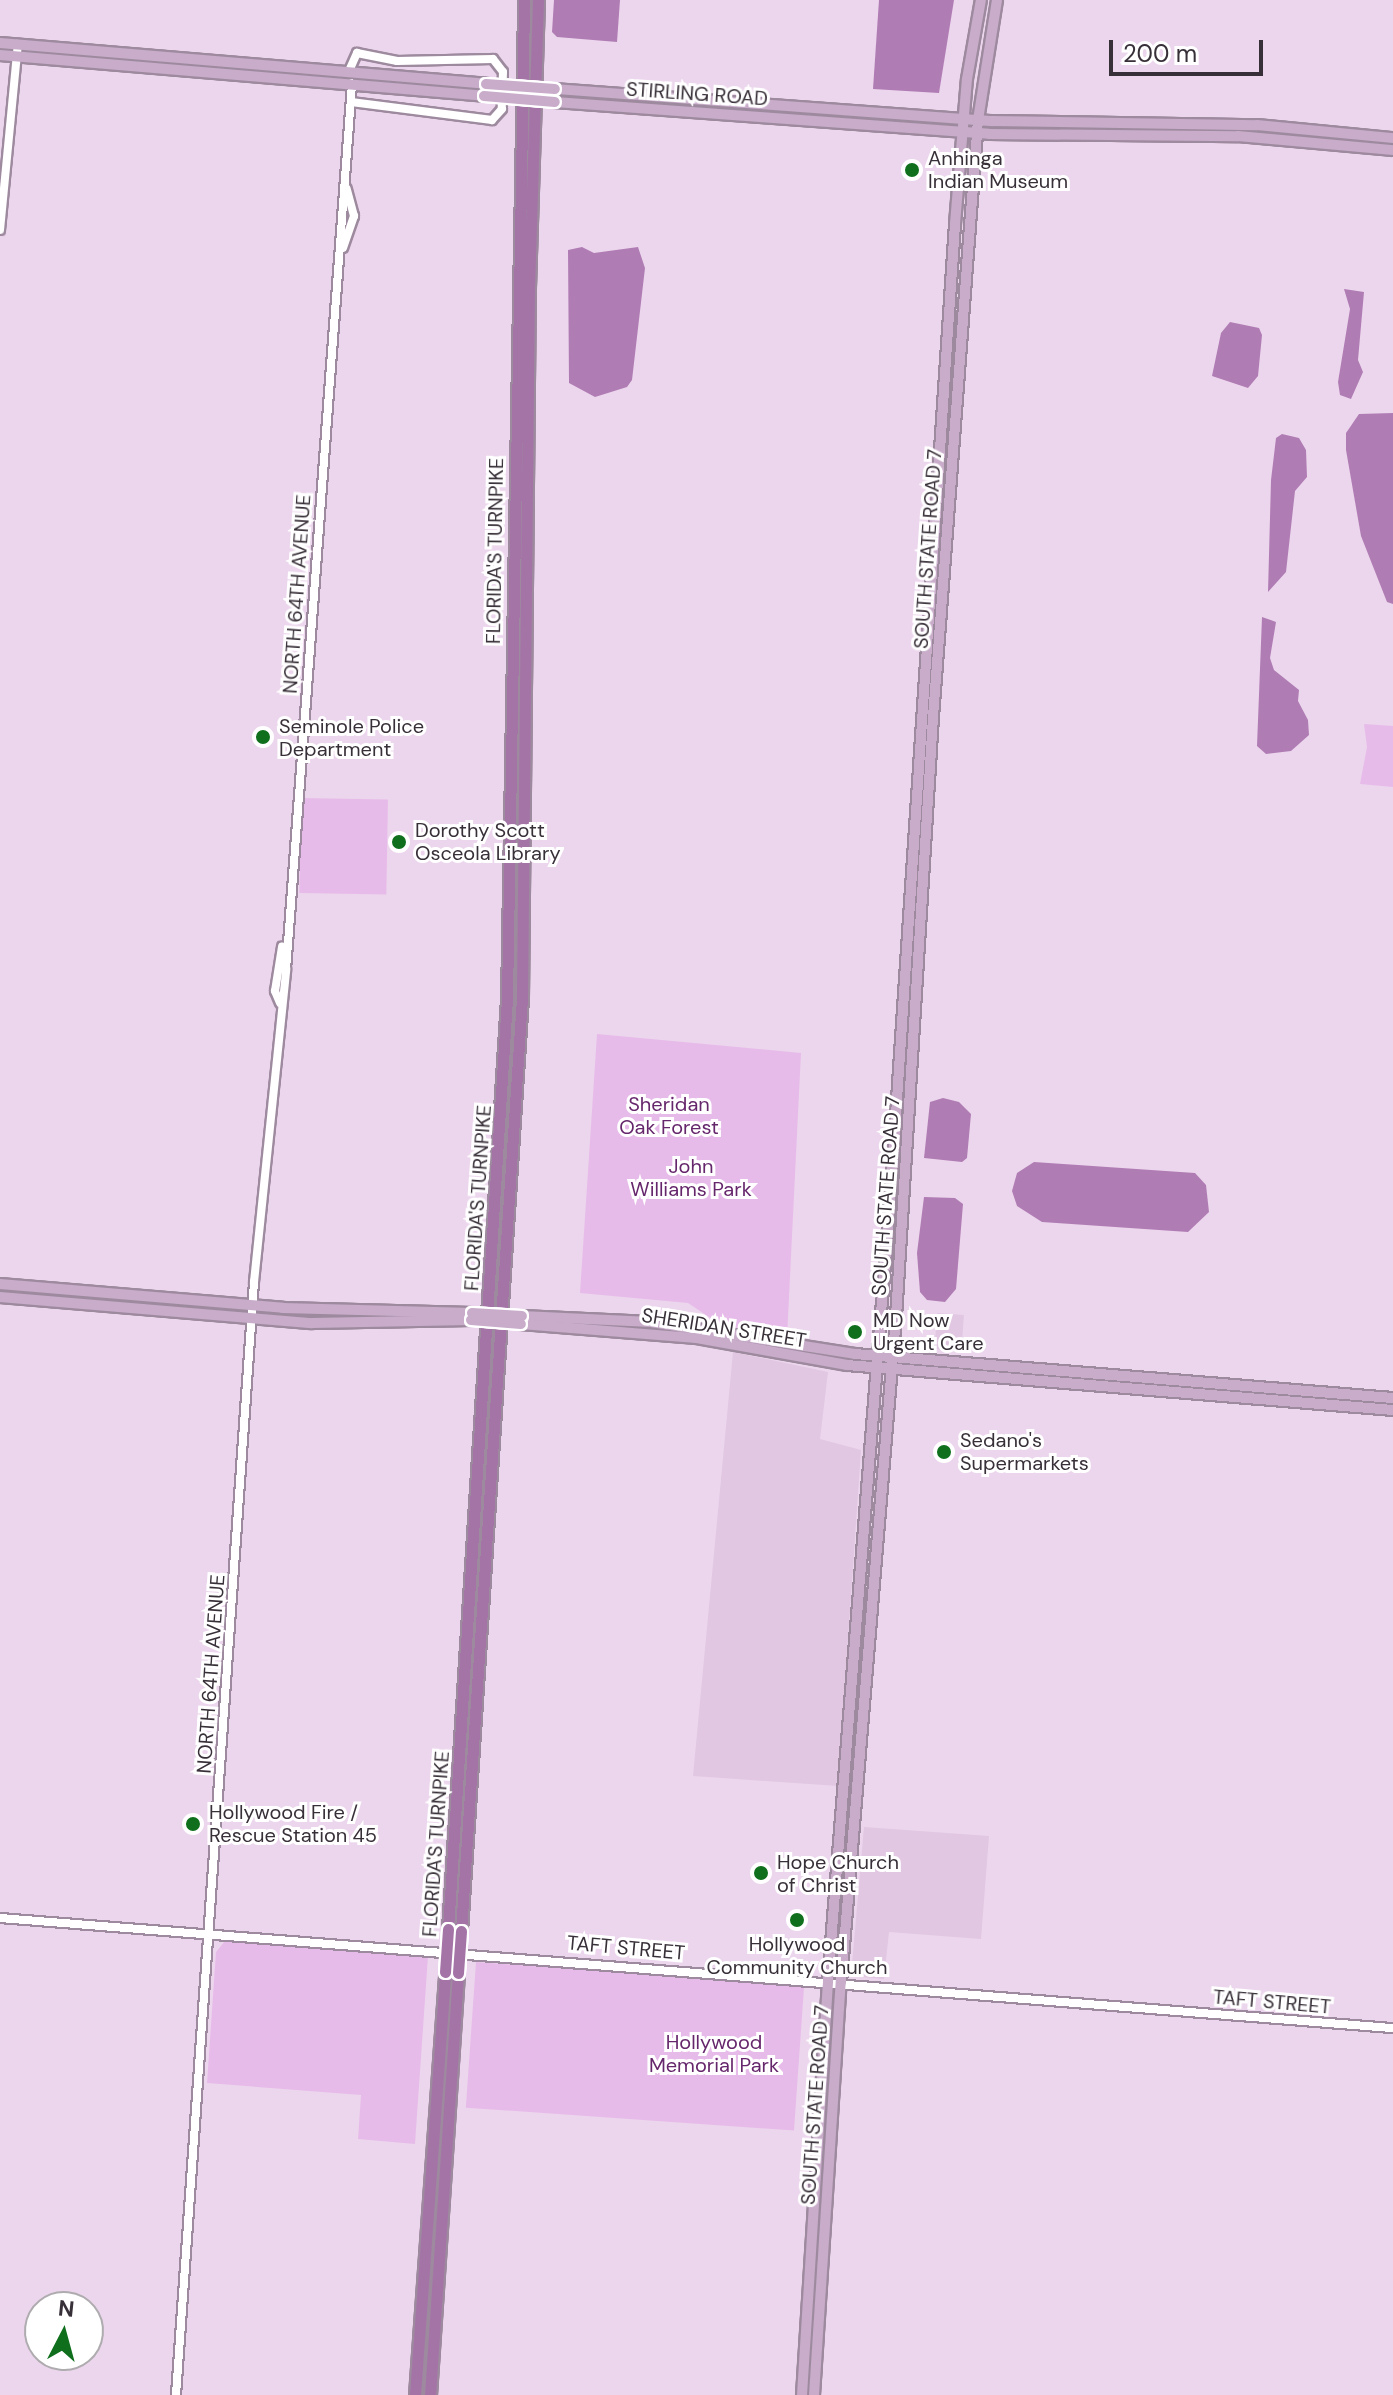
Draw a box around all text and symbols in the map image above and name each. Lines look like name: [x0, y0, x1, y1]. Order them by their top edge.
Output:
scale bar: [1113, 24, 1267, 74]
text: 200 m: [1123, 38, 1197, 69]
street label: STIRLING ROAD: [625, 77, 769, 111]
place label: Anhinga Indian Museum: [928, 146, 1068, 193]
marker: Anhinga Indian Museum: [903, 161, 921, 179]
street label: SOUTH STATE ROAD 7: [909, 448, 947, 650]
street label: FLORIDA'S TURNPIKE: [481, 458, 509, 644]
street label: NORTH 64TH AVENUE: [278, 494, 316, 694]
place label: Seminole Police Department: [279, 714, 424, 761]
marker: Seminole Police Department: [254, 728, 272, 746]
place label: Dorothy Scott Osceola Library: [415, 818, 560, 865]
marker: Dorothy Scott Osceola Library: [390, 833, 408, 851]
park label: Sheridan Oak Forest: [619, 1092, 719, 1139]
street label: SOUTH STATE ROAD 7: [867, 1095, 905, 1297]
street label: FLORIDA'S TURNPIKE: [460, 1104, 496, 1292]
park label: John Williams Park: [630, 1154, 752, 1201]
street label: SHERIDAN STREET: [640, 1303, 808, 1353]
place label: MD Now Urgent Care: [873, 1308, 984, 1355]
marker: MD Now Urgent Care: [844, 1321, 866, 1343]
place label: Sedano's Supermarkets: [960, 1428, 1089, 1475]
marker: Sedano's Supermarkets: [935, 1443, 953, 1461]
street label: NORTH 64TH AVENUE: [192, 1574, 230, 1774]
street label: FLORIDA'S TURNPIKE: [418, 1750, 454, 1938]
place label: Hollywood Fire / Rescue Station 45: [209, 1800, 377, 1847]
marker: Hollywood Fire / Rescue Station 45: [184, 1815, 202, 1833]
place label: Hope Church of Christ: [777, 1850, 899, 1897]
marker: Hope Church of Christ: [752, 1864, 770, 1882]
marker: Hollywood Community Church: [788, 1911, 806, 1929]
street label: TAFT STREET: [566, 1931, 686, 1965]
place label: Hollywood Community Church: [706, 1932, 888, 1979]
street label: TAFT STREET: [1212, 1985, 1332, 2019]
street label: SOUTH STATE ROAD 7: [796, 2004, 834, 2206]
park label: Hollywood Memorial Park: [649, 2030, 779, 2077]
north arrow: [24, 2291, 104, 2371]
text: N: [57, 2293, 76, 2324]

